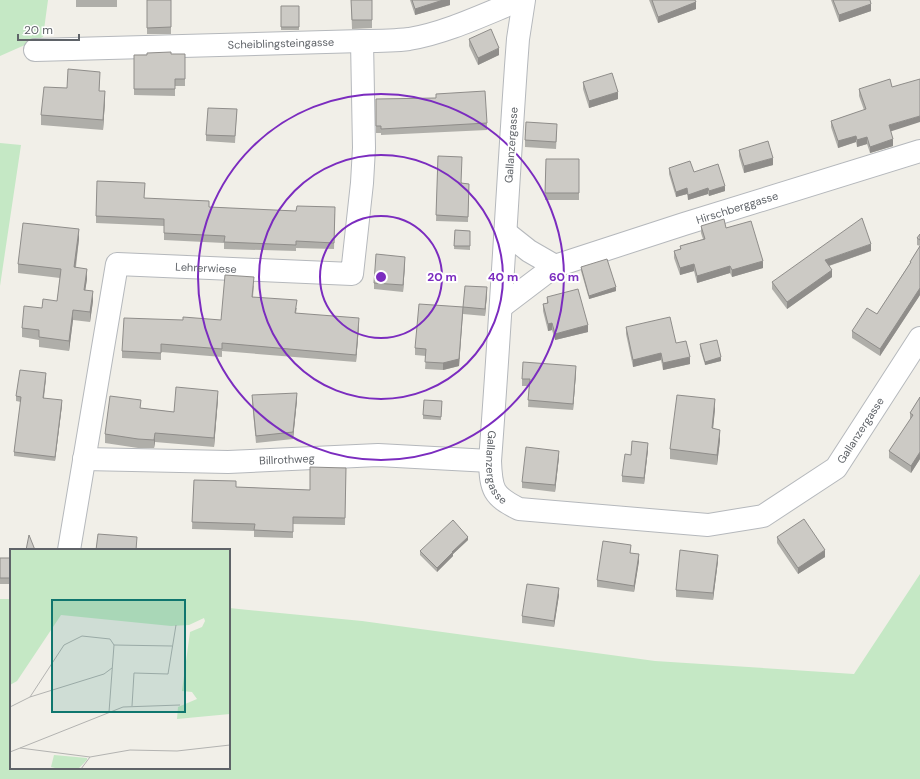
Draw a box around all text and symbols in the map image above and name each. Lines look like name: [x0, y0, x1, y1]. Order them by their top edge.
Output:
scale bar: [18, 16, 79, 42]
text: 20 m: [24, 22, 53, 38]
street label: Scheiblingsteingasse: [228, 35, 334, 52]
street label: Gallanzergasse: [501, 107, 521, 183]
street label: Hirschberggasse: [694, 188, 780, 227]
street label: Lehrerwiese: [175, 259, 237, 276]
text: 20 m: [427, 269, 457, 285]
text: 40 m: [488, 269, 518, 285]
text: 60 m: [549, 269, 579, 285]
centre of rings: [374, 270, 388, 284]
street label: Gallanzergasse: [834, 395, 887, 466]
street label: Gallanzergasse: [483, 430, 510, 507]
street label: Billrothweg: [259, 451, 315, 468]
inset map: [10, 549, 230, 769]

